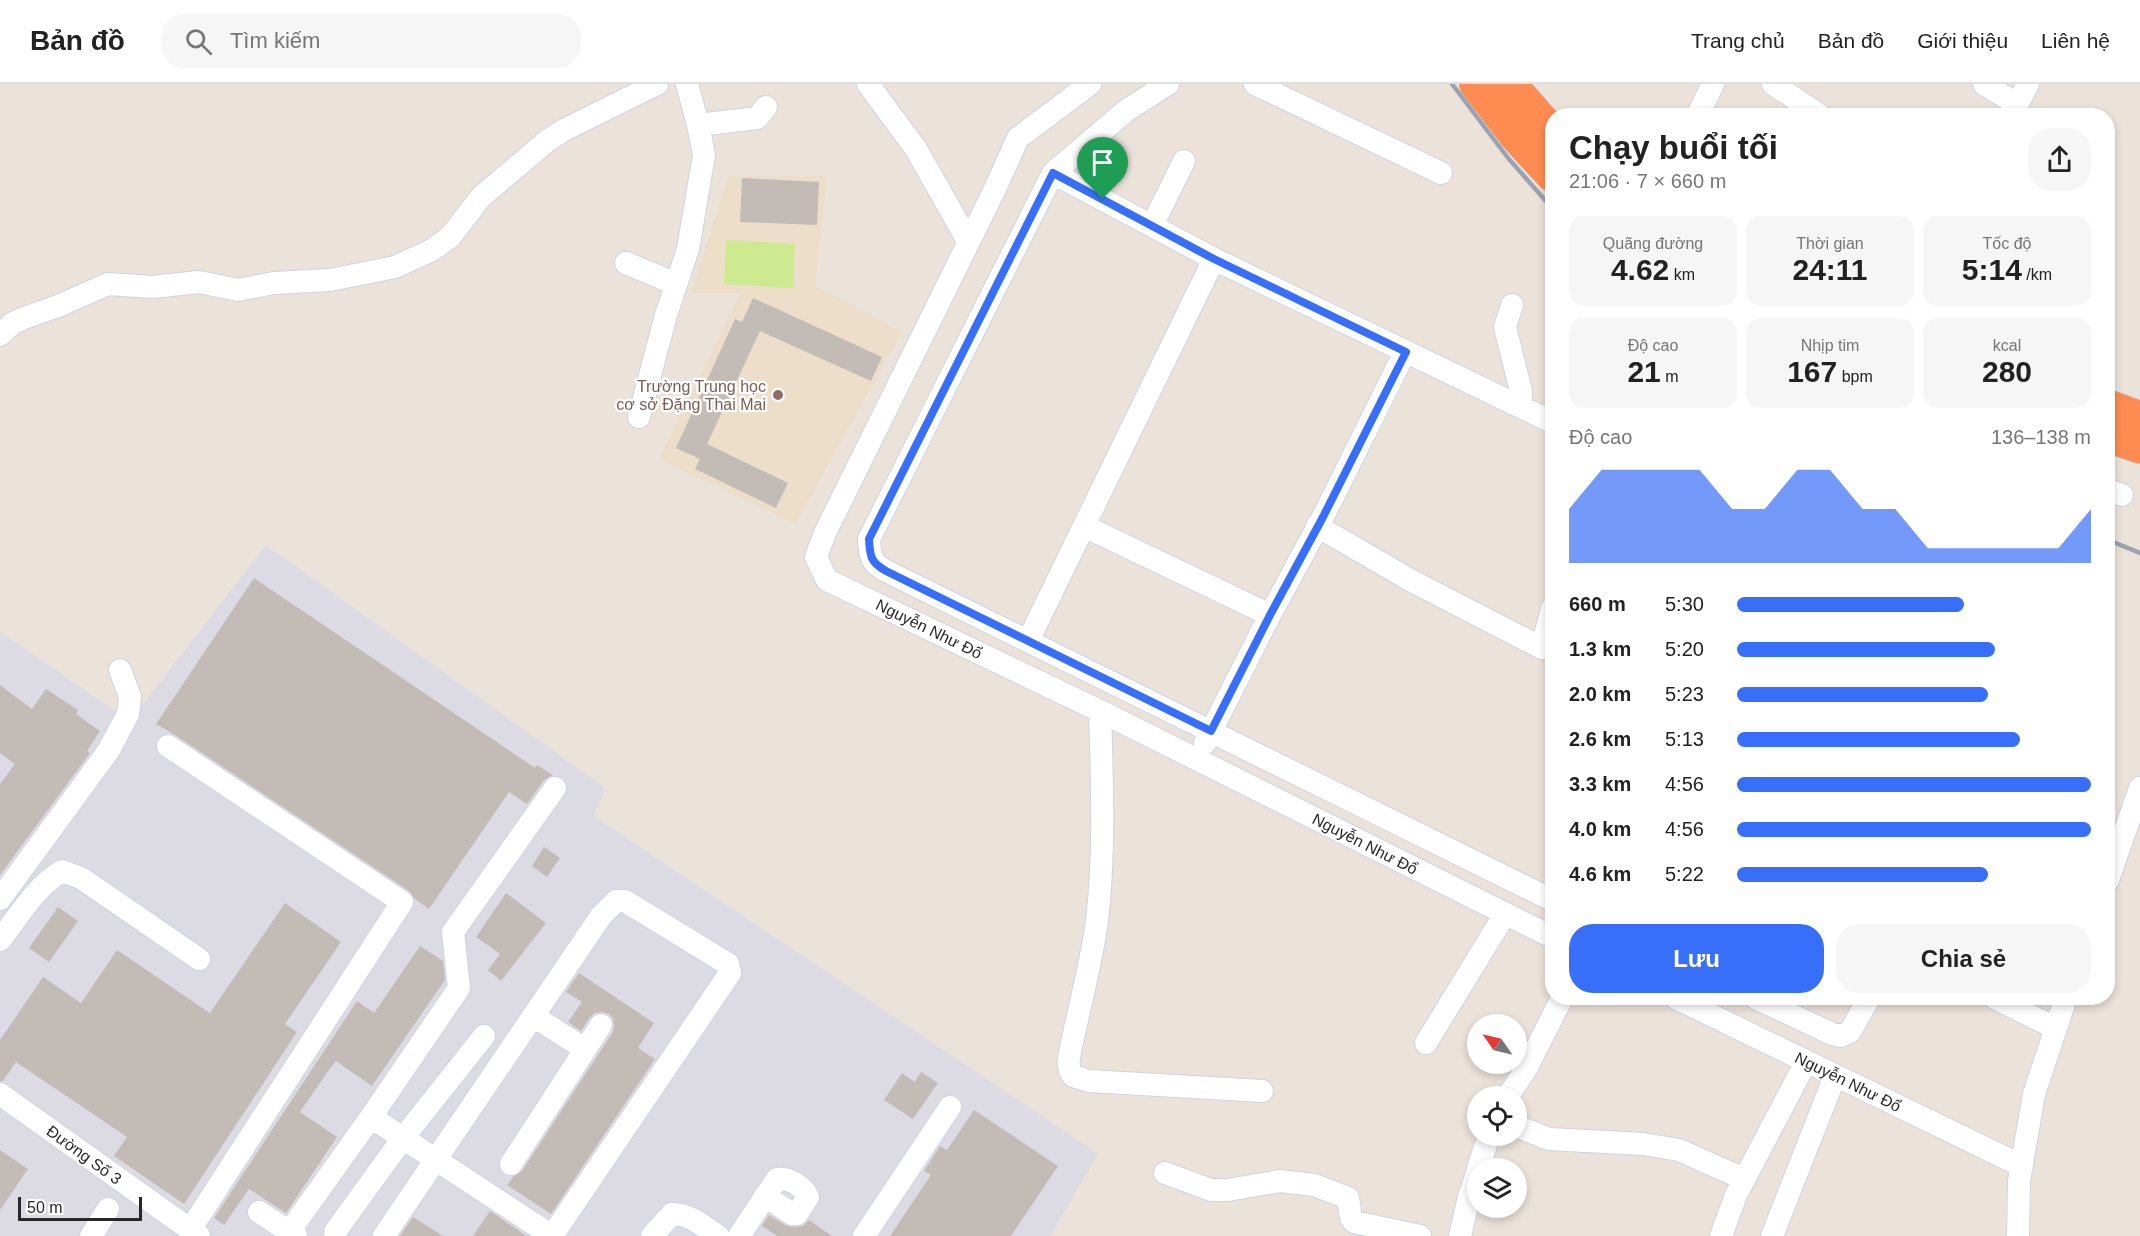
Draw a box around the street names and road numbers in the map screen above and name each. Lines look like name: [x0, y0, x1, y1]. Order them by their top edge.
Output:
street label: Nguyễn Như Đổ: [873, 595, 985, 662]
street label: Nguyễn Như Đổ: [1310, 809, 1421, 878]
street label: Nguyễn Như Đổ: [1792, 1048, 1904, 1115]
street label: Đường Số 3: [43, 1122, 125, 1188]

